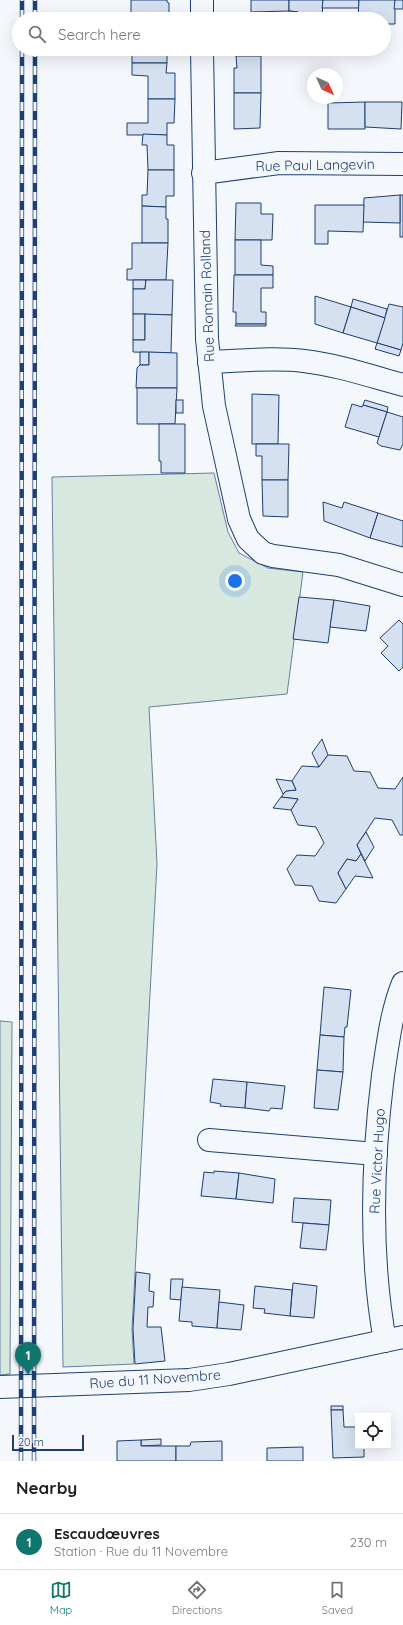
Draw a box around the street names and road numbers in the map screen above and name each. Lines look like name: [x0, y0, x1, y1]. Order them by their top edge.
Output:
street label: Rue Paul Langevin: [255, 155, 375, 175]
street label: Rue Romain Rolland: [196, 230, 218, 362]
street label: Rue Victor Hugo: [365, 1108, 389, 1214]
street label: Rue du 11 Novembre: [89, 1365, 221, 1393]

